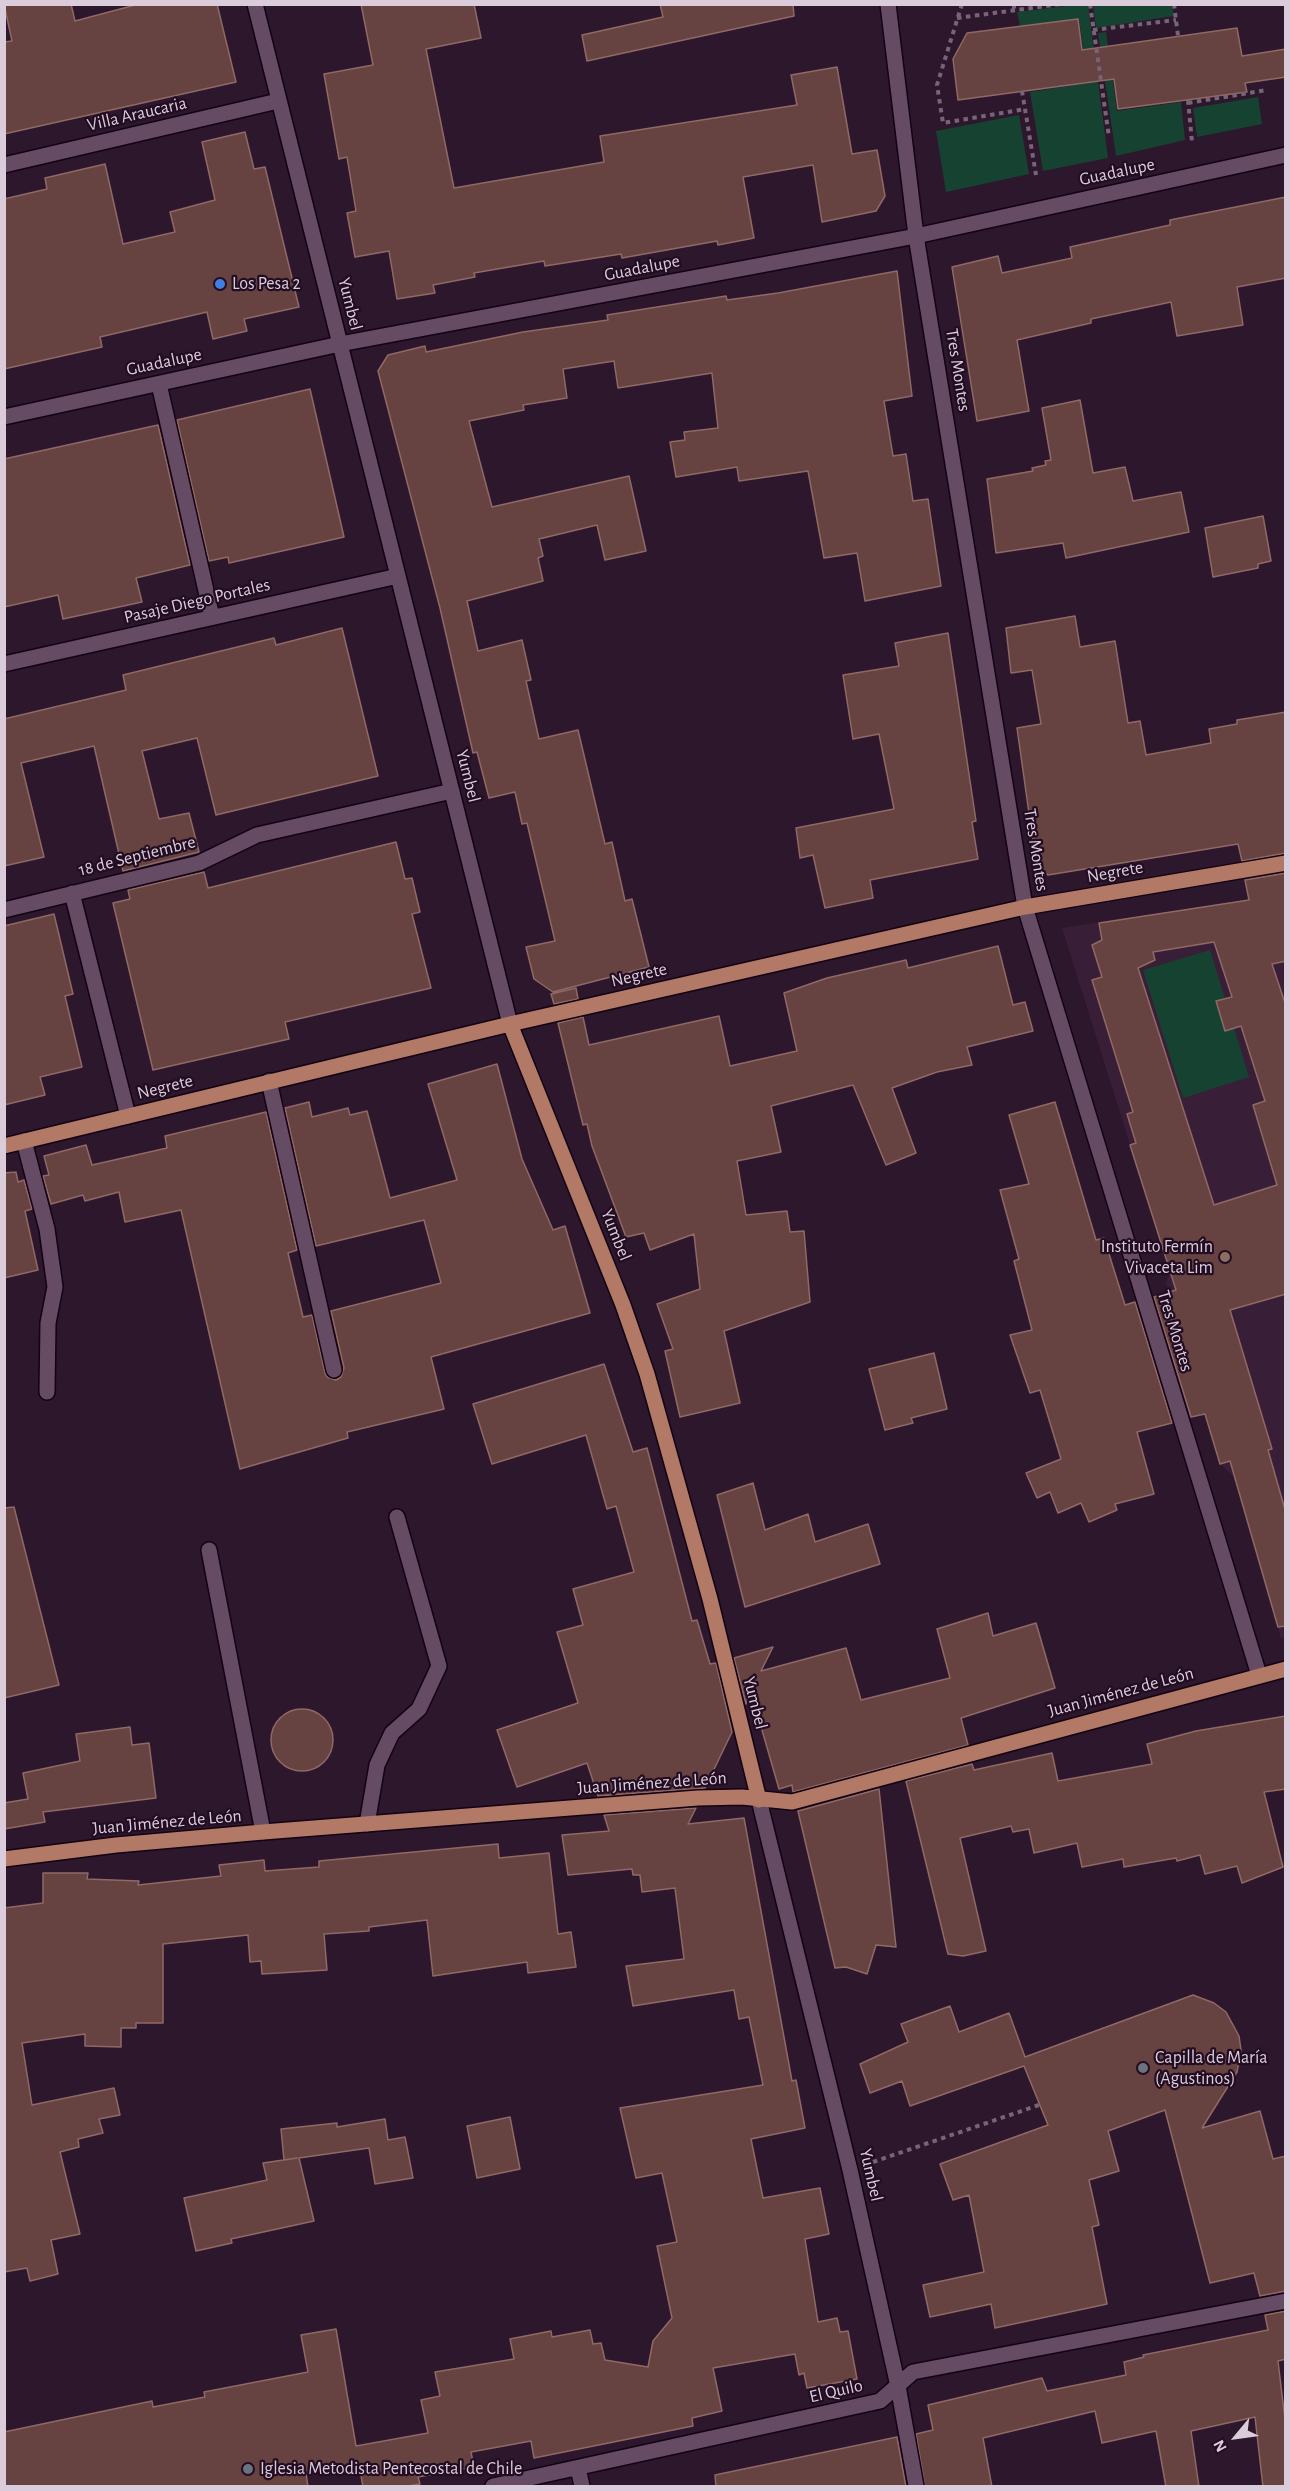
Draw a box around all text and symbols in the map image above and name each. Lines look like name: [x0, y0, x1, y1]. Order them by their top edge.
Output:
street label: Villa Araucaria: [85, 92, 189, 136]
street label: Guadalupe: [1077, 153, 1157, 191]
street label: Guadalupe: [602, 250, 682, 286]
place label: Los Pesa 2: [232, 273, 301, 295]
street label: Yumbel: [333, 275, 367, 333]
marker: Los Pesa 2: [213, 277, 227, 291]
street label: Tres Montes: [941, 327, 975, 413]
street label: Guadalupe: [124, 343, 204, 381]
street label: Pasaje Diego Portales: [122, 574, 272, 628]
street label: Yumbel: [451, 747, 485, 805]
street label: Tres Montes: [1019, 807, 1053, 893]
street label: 18 de Septiembre: [76, 831, 198, 881]
street label: Negrete: [1085, 856, 1145, 888]
street label: Negrete: [609, 958, 669, 992]
street label: Negrete: [135, 1070, 195, 1104]
street label: Yumbel: [596, 1206, 636, 1264]
place label: Instituto Fermín Vivaceta Lim: [1101, 1236, 1213, 1278]
marker: Instituto Fermín Vivaceta Lim: [1218, 1250, 1232, 1264]
street label: Tres Montes: [1152, 1288, 1198, 1374]
street label: Juan Jiménez de León: [1046, 1662, 1196, 1722]
street label: Yumbel: [738, 1674, 772, 1732]
street label: Juan Jiménez de León: [577, 1767, 727, 1799]
street label: Juan Jiménez de León: [92, 1805, 242, 1839]
place label: Capilla de María (Agustinos): [1155, 2047, 1268, 2090]
marker: Capilla de María (Agustinos): [1136, 2061, 1150, 2075]
street label: Yumbel: [854, 2146, 888, 2204]
street label: El Quilo: [807, 2374, 865, 2408]
north arrow: [1206, 2407, 1266, 2467]
text: N: [1211, 2437, 1230, 2454]
place label: Iglesia Metodista Pentecostal de Chile: [260, 2458, 522, 2480]
marker: Iglesia Metodista Pentecostal de Chile: [241, 2462, 255, 2476]

